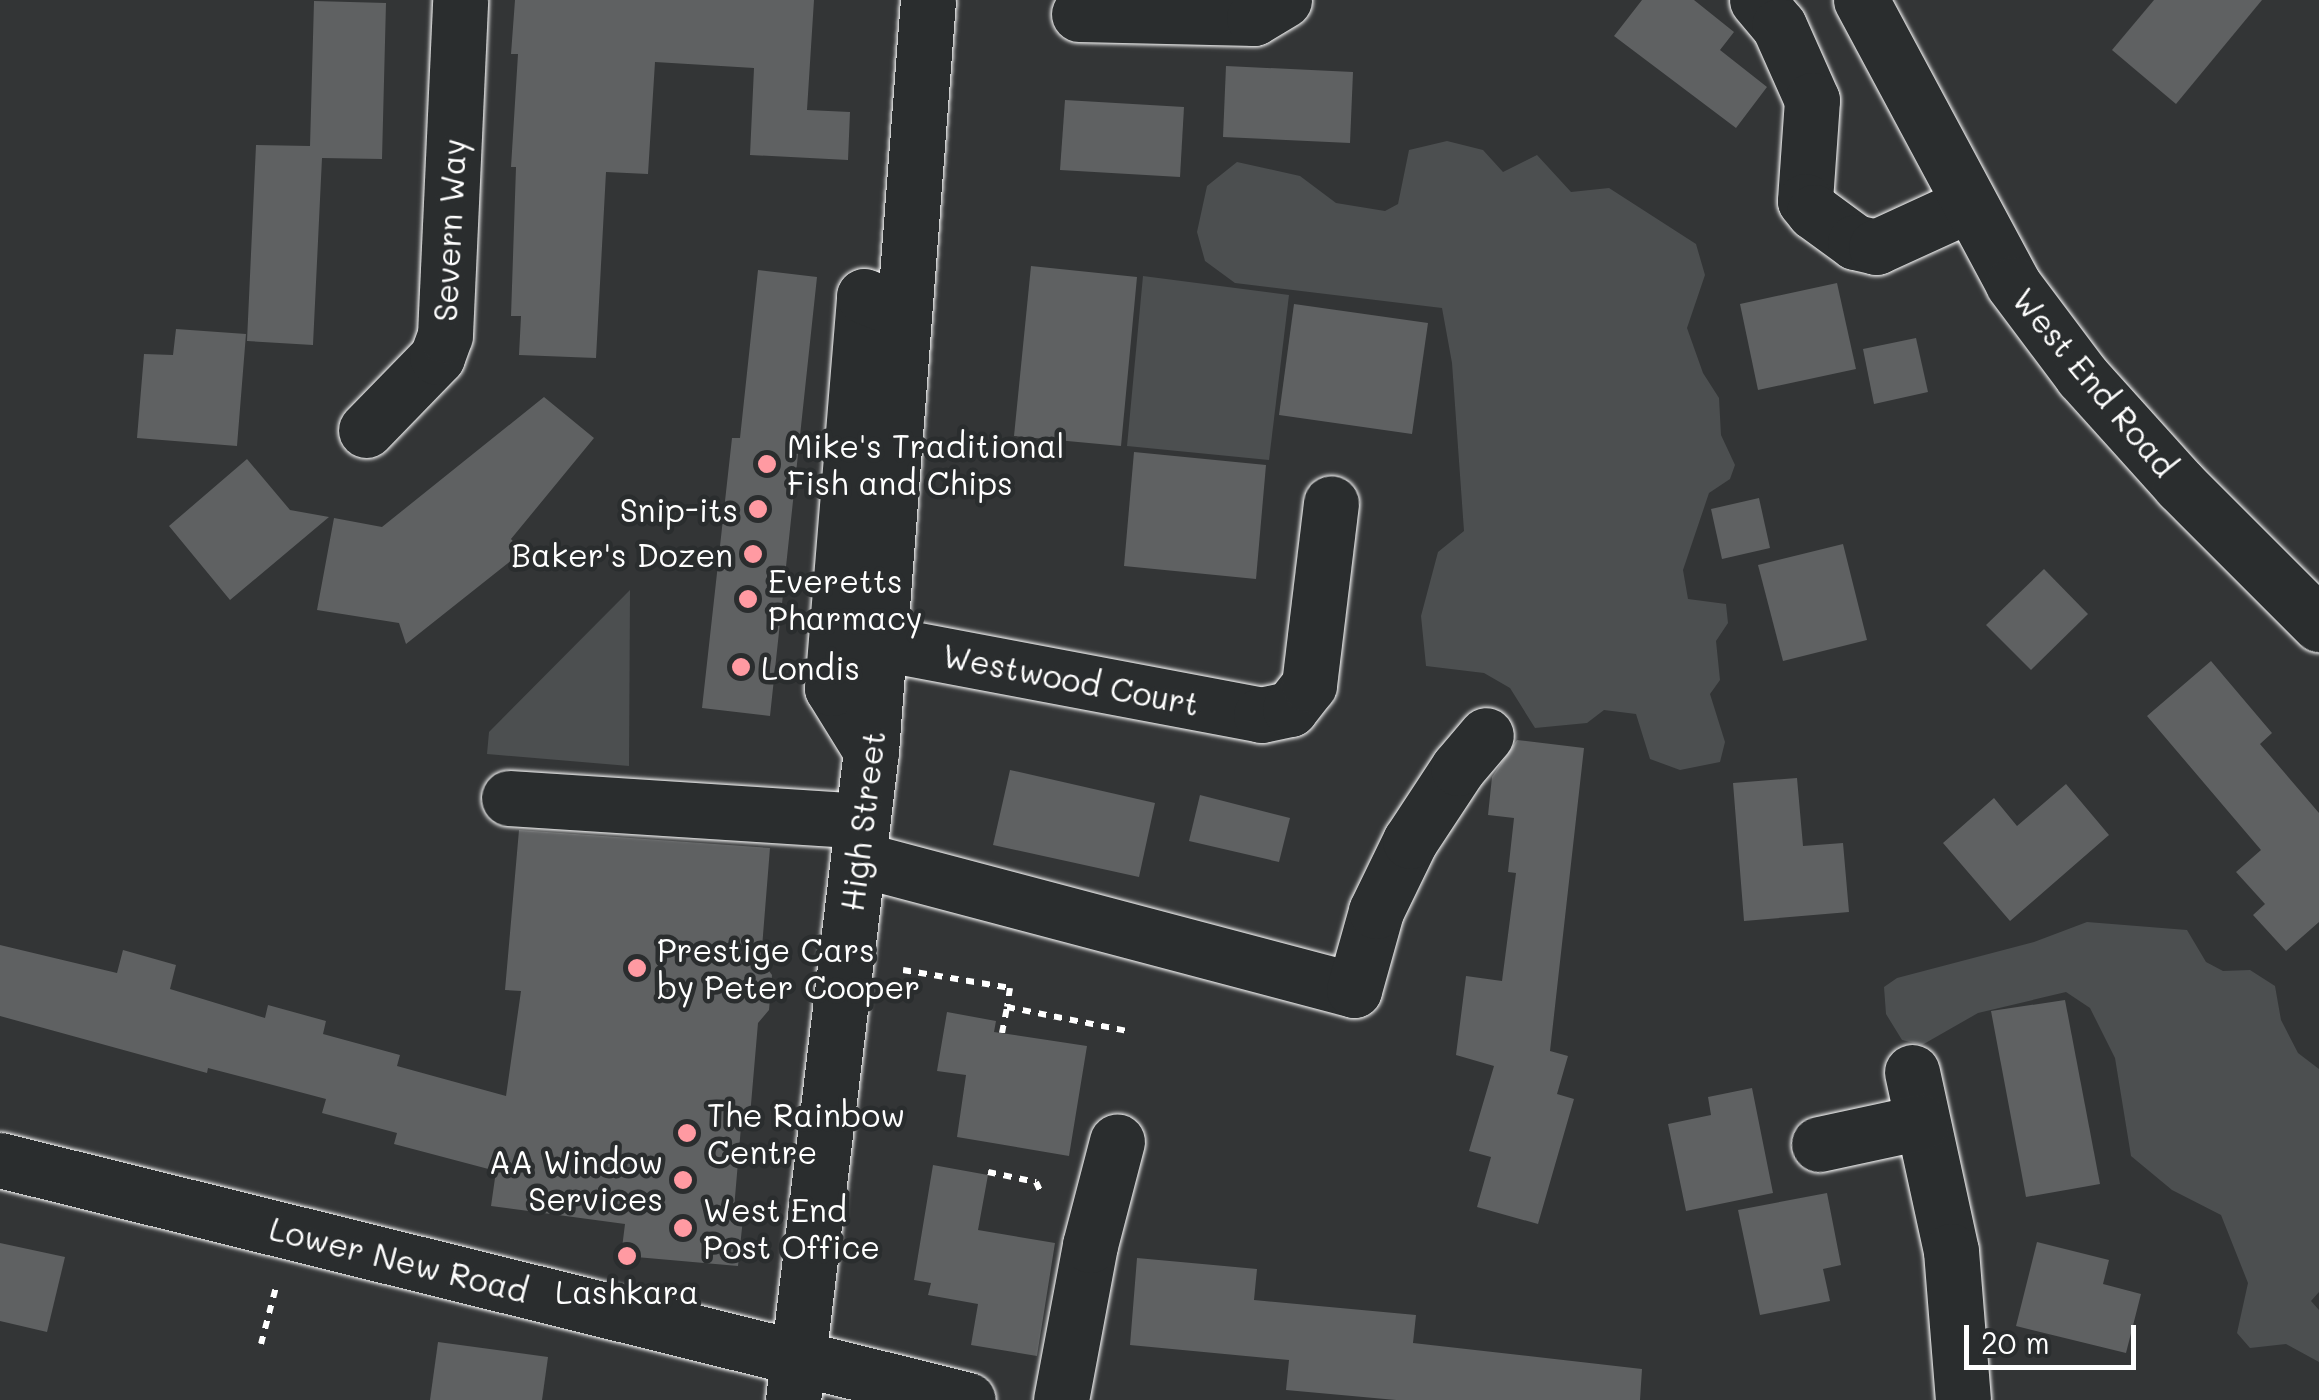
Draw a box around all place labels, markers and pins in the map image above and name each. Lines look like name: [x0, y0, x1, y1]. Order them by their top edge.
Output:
place label: Mike's Traditional Fish and Chips: [787, 427, 1064, 502]
marker: Mike's Traditional Fish and Chips: [756, 453, 778, 475]
place label: Snip-its: [620, 490, 738, 528]
marker: Snip-its: [747, 498, 769, 520]
place label: Baker's Dozen: [511, 535, 733, 573]
marker: Baker's Dozen: [742, 543, 764, 565]
place label: Everetts Pharmacy: [768, 562, 923, 637]
marker: Everetts Pharmacy: [737, 588, 759, 610]
place label: Londis: [761, 648, 860, 686]
marker: Londis: [730, 656, 752, 678]
place label: Prestige Cars by Peter Cooper: [657, 931, 920, 1006]
marker: Prestige Cars by Peter Cooper: [626, 957, 648, 979]
place label: The Rainbow Centre: [707, 1096, 905, 1171]
marker: The Rainbow Centre: [676, 1122, 698, 1144]
place label: AA Window Services: [489, 1143, 663, 1218]
marker: AA Window Services: [672, 1169, 694, 1191]
place label: West End Post Office: [703, 1191, 880, 1266]
marker: West End Post Office: [672, 1217, 694, 1239]
marker: Lashkara: [616, 1245, 638, 1267]
place label: Lashkara: [555, 1272, 699, 1310]

